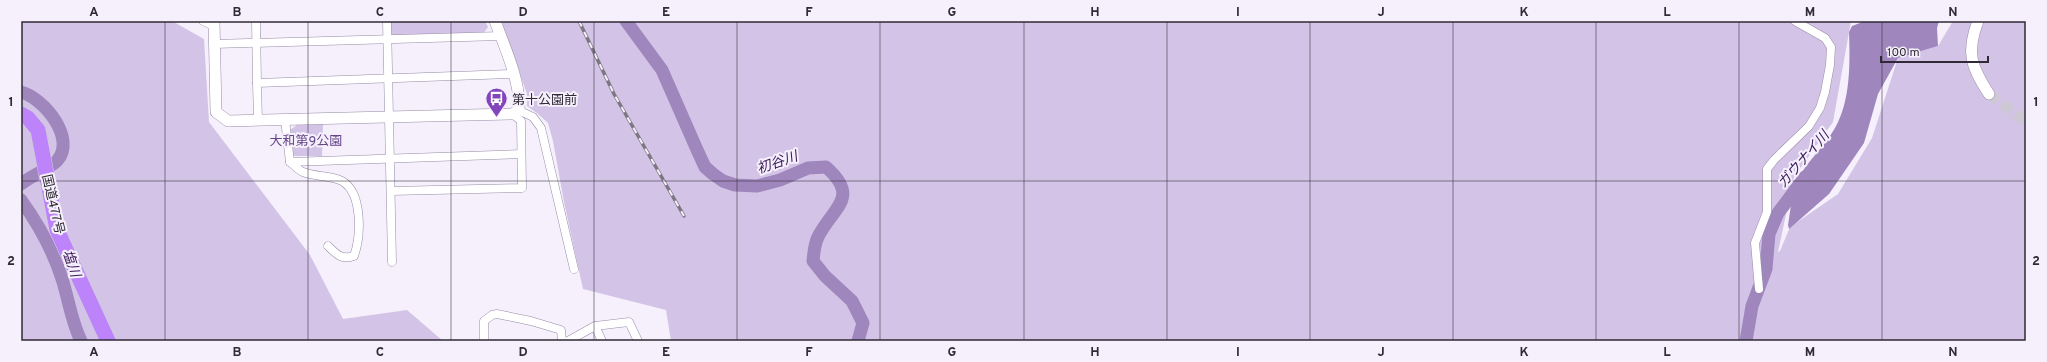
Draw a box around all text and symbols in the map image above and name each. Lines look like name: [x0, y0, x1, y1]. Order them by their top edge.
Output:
text: A: [89, 5, 99, 21]
text: B: [233, 5, 242, 21]
text: C: [376, 5, 384, 21]
text: D: [518, 5, 528, 21]
text: E: [662, 5, 670, 21]
text: F: [805, 5, 813, 21]
text: G: [948, 5, 957, 21]
text: H: [1090, 5, 1100, 21]
text: I: [1236, 5, 1240, 21]
text: J: [1377, 5, 1385, 21]
text: K: [1519, 5, 1529, 21]
text: L: [1663, 5, 1671, 21]
text: M: [1805, 5, 1815, 21]
text: N: [1948, 5, 1958, 21]
scale bar: [1881, 38, 1988, 64]
text: 100 m: [1887, 45, 1920, 61]
bus stop icon: 第十公園前: [484, 86, 510, 119]
place label: 第十公園前: [512, 92, 577, 109]
text: 1: [8, 95, 14, 111]
text: 1: [2033, 95, 2039, 111]
water label: ガウナイ川: [1775, 126, 1835, 192]
park label: 大和第9公園: [270, 134, 342, 150]
water label: 初谷川: [755, 148, 802, 178]
street label: 国道477号: [37, 173, 67, 236]
water label: 塩川: [58, 247, 84, 281]
text: 2: [7, 254, 15, 270]
text: 2: [2032, 254, 2040, 270]
text: A: [89, 345, 99, 361]
text: B: [233, 345, 242, 361]
text: C: [376, 345, 384, 361]
text: D: [518, 345, 528, 361]
text: E: [662, 345, 670, 361]
text: F: [805, 345, 813, 361]
text: G: [948, 345, 957, 361]
text: H: [1090, 345, 1100, 361]
text: I: [1236, 345, 1240, 361]
text: J: [1377, 345, 1385, 361]
text: K: [1519, 345, 1529, 361]
text: L: [1663, 345, 1671, 361]
text: M: [1805, 345, 1815, 361]
text: N: [1948, 345, 1958, 361]

